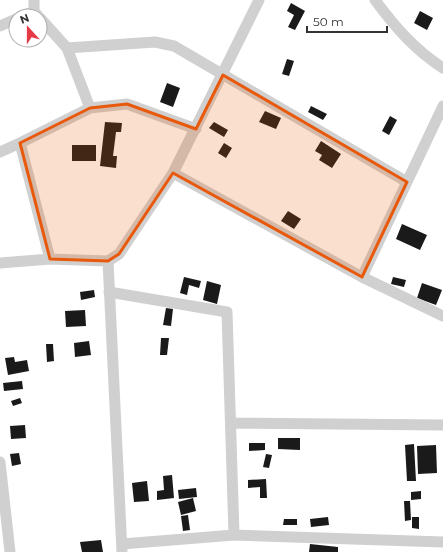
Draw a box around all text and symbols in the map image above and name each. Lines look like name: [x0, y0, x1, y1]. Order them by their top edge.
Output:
north arrow: [8, 8, 48, 48]
scale bar: [307, 8, 387, 34]
text: N: [18, 11, 31, 27]
text: 50 m: [313, 14, 344, 29]

